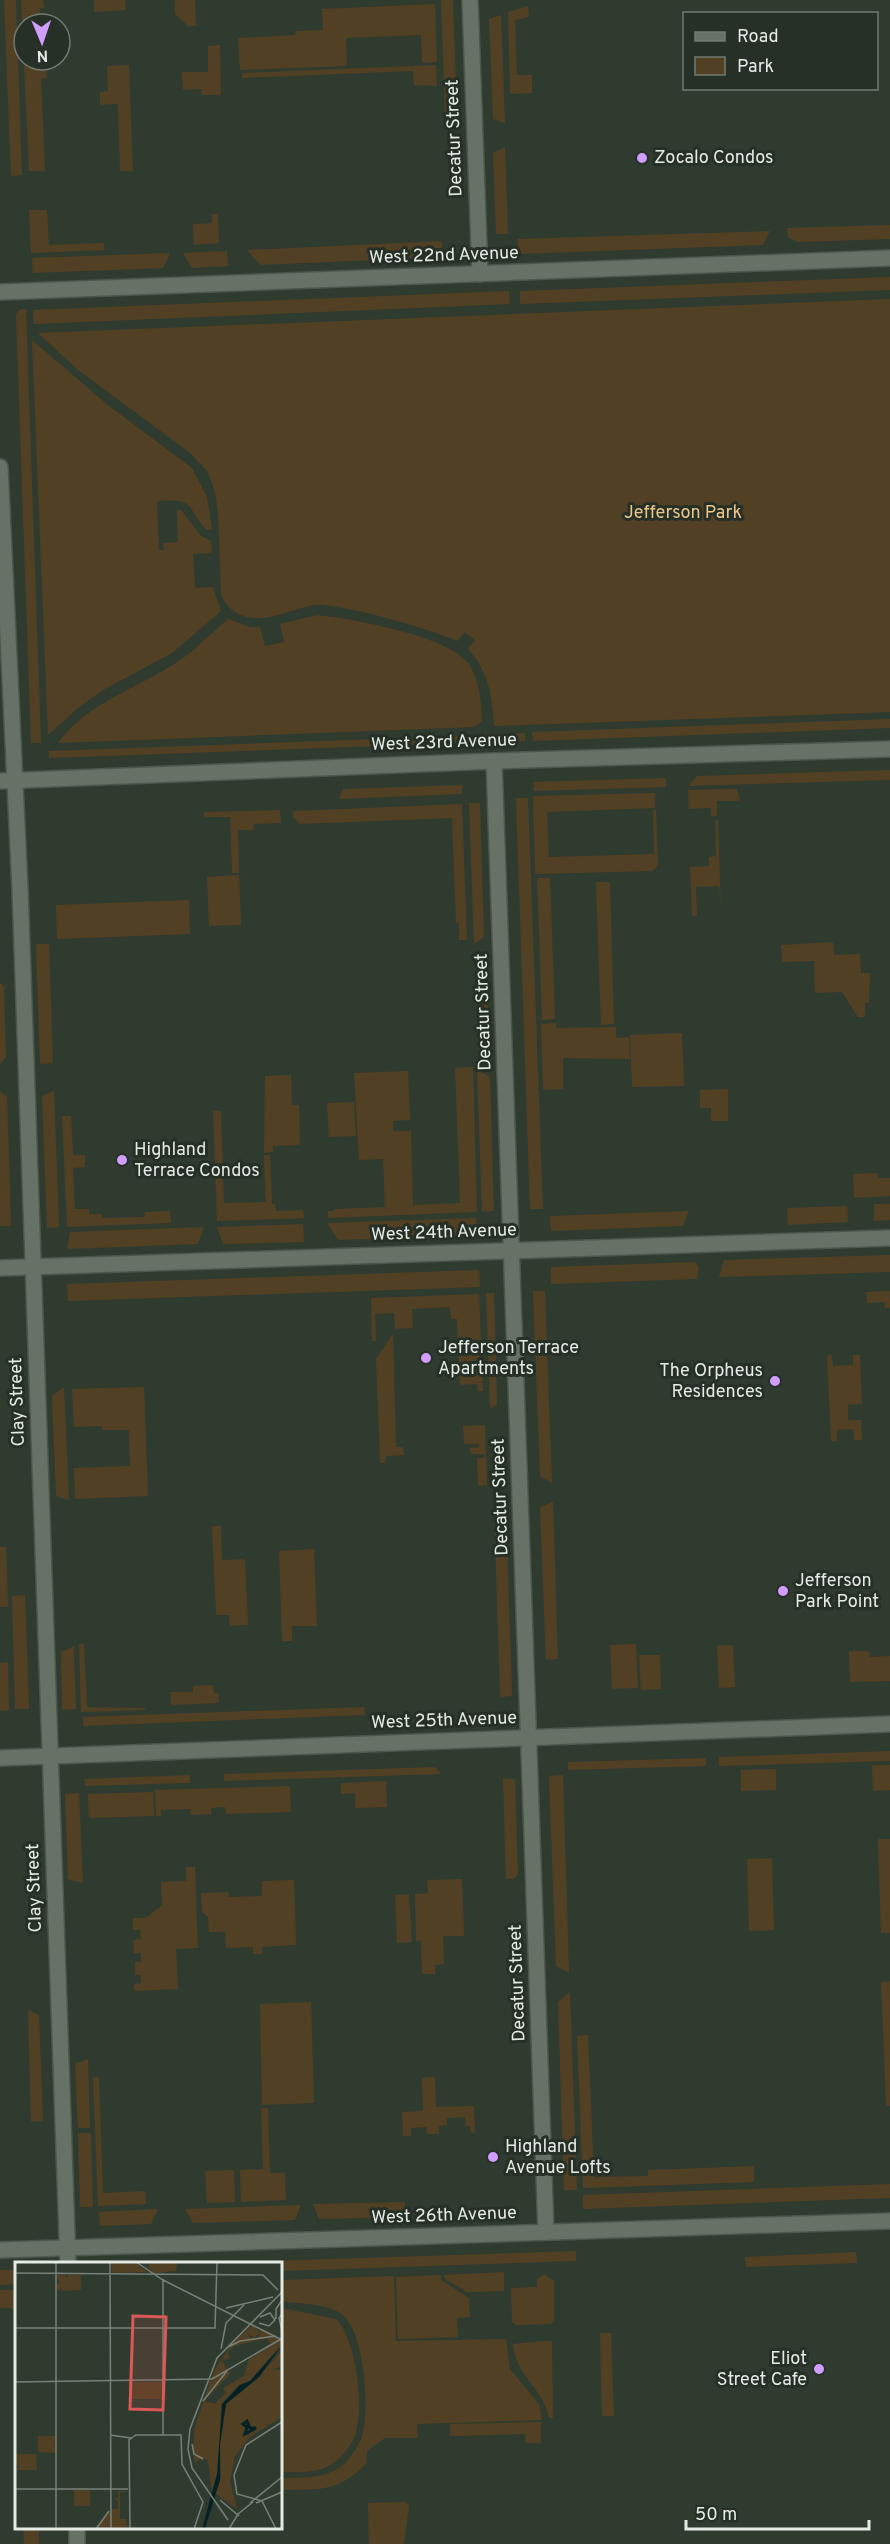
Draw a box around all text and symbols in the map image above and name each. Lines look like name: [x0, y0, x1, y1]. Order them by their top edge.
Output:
north arrow: [12, 12, 72, 72]
legend: [683, 12, 878, 90]
text: Road: [737, 26, 779, 49]
text: N: [36, 45, 49, 65]
text: Park: [737, 56, 774, 79]
street label: Decatur Street: [441, 79, 469, 197]
place label: Zocalo Condos: [654, 147, 773, 170]
marker: Zocalo Condos: [635, 151, 649, 165]
street label: West 22nd Avenue: [369, 242, 519, 270]
park label: Jefferson Park: [624, 502, 742, 525]
street label: West 23rd Avenue: [371, 729, 517, 757]
street label: Decatur Street: [470, 953, 498, 1071]
place label: Highland Terrace Condos: [134, 1139, 260, 1183]
marker: Highland Terrace Condos: [115, 1153, 129, 1167]
street label: West 24th Avenue: [371, 1219, 517, 1247]
place label: Jefferson Terrace Apartments: [438, 1337, 579, 1381]
marker: Jefferson Terrace Apartments: [419, 1351, 433, 1365]
street label: Clay Street: [5, 1357, 31, 1447]
place label: The Orpheus Residences: [659, 1360, 763, 1404]
marker: The Orpheus Residences: [768, 1374, 782, 1388]
street label: Decatur Street: [487, 1438, 515, 1556]
place label: Jefferson Park Point: [795, 1570, 879, 1614]
marker: Jefferson Park Point: [776, 1584, 790, 1598]
street label: West 25th Avenue: [371, 1707, 517, 1735]
street label: Clay Street: [22, 1843, 48, 1933]
street label: Decatur Street: [504, 1924, 532, 2042]
place label: Highland Avenue Lofts: [505, 2136, 611, 2180]
marker: Highland Avenue Lofts: [486, 2150, 500, 2164]
street label: West 26th Avenue: [371, 2202, 517, 2230]
inset map: [15, 2262, 282, 2529]
place label: Eliot Street Cafe: [717, 2348, 807, 2392]
marker: Eliot Street Cafe: [812, 2362, 826, 2376]
scale bar: [686, 2493, 869, 2531]
text: 50 m: [695, 2504, 737, 2527]

